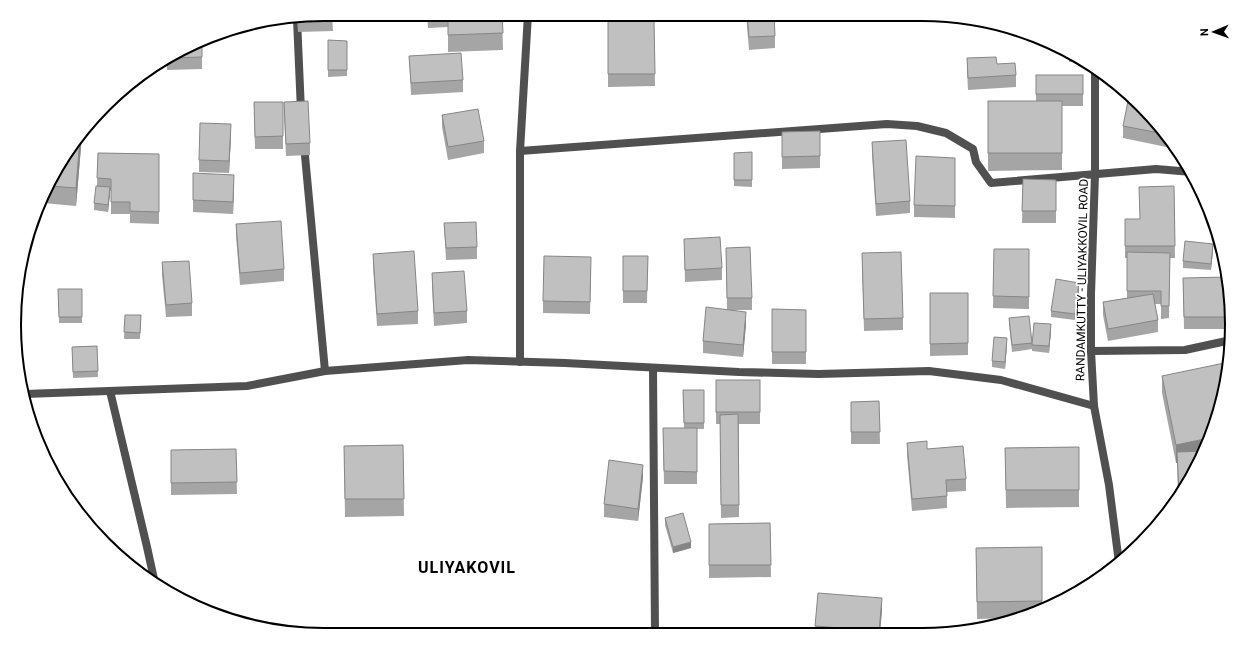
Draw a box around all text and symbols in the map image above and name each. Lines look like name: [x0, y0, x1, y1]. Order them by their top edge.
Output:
north arrow: [1194, 12, 1234, 52]
text: N: [1198, 28, 1211, 36]
street label: RANDAMKUTTY - ULIYAKKOVIL ROAD: [1073, 179, 1091, 381]
district label: ULIYAKOVIL: [418, 558, 516, 577]

